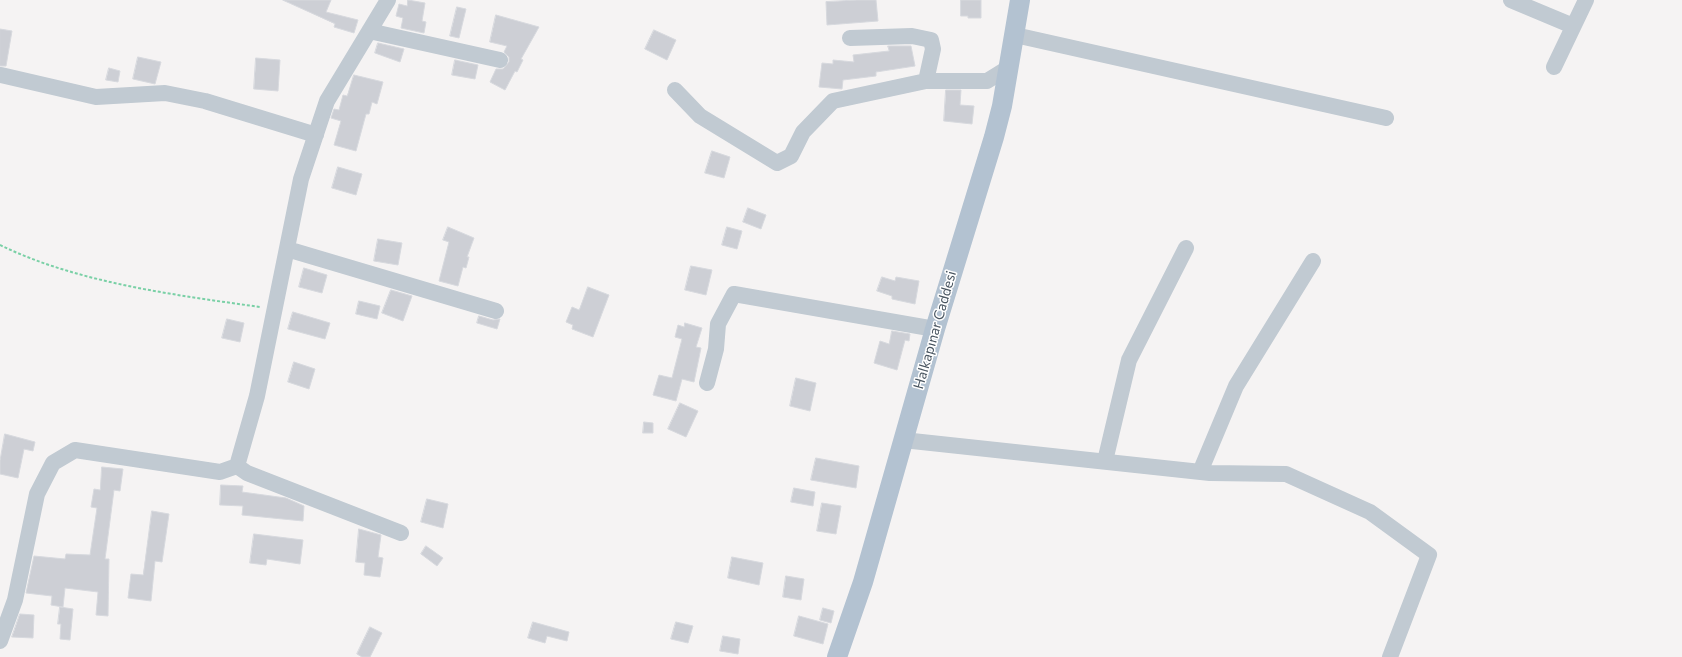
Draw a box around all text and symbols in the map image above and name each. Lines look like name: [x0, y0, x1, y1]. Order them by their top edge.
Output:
street label: Halkapınar Caddesi: [910, 269, 960, 391]

